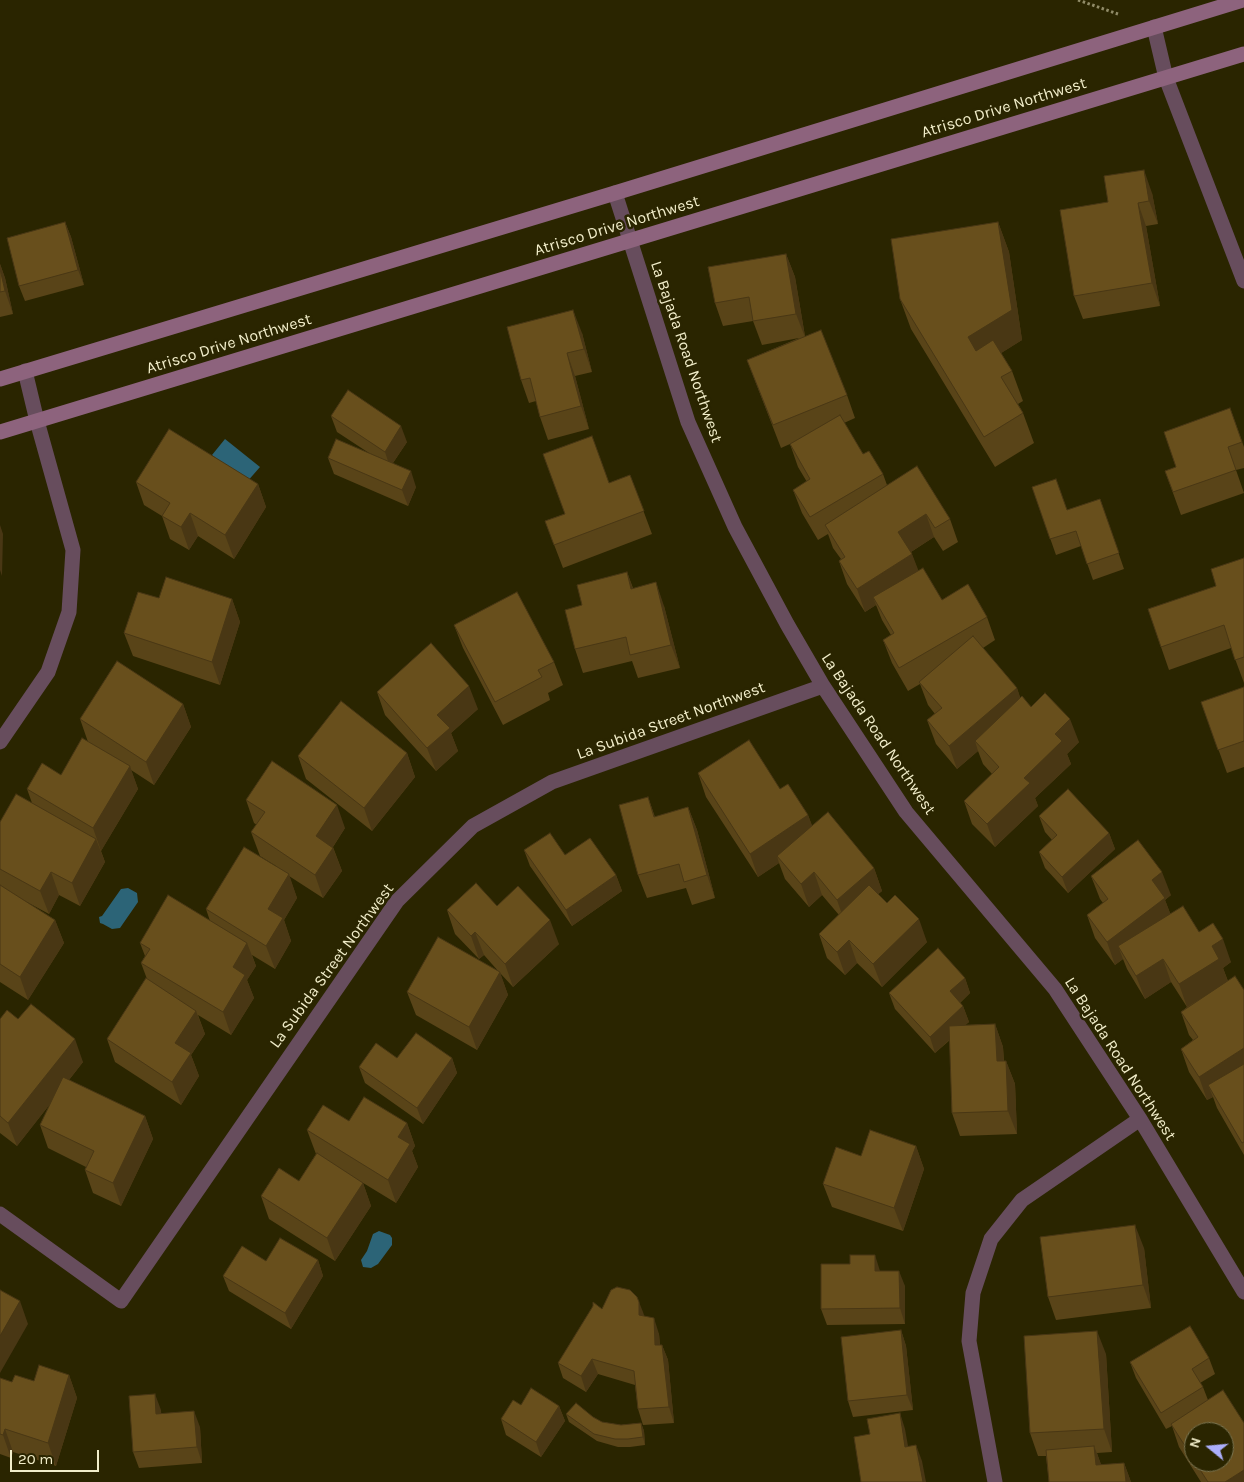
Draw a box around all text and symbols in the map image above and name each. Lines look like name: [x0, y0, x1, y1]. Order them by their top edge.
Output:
street label: Atrisco Drive Northwest: [919, 74, 1089, 142]
street label: Atrisco Drive Northwest: [532, 192, 702, 260]
street label: La Bajada Road Northwest: [646, 259, 726, 445]
street label: Atrisco Drive Northwest: [144, 310, 314, 378]
street label: La Bajada Road Northwest: [817, 650, 939, 818]
street label: La Subida Street Northwest: [574, 678, 768, 764]
street label: La Subida Street Northwest: [266, 880, 398, 1052]
street label: La Bajada Road Northwest: [1060, 974, 1180, 1144]
north arrow: [1184, 1422, 1234, 1472]
text: N: [1186, 1435, 1205, 1450]
scale bar: [12, 1440, 101, 1472]
text: 20 m: [18, 1450, 53, 1468]

